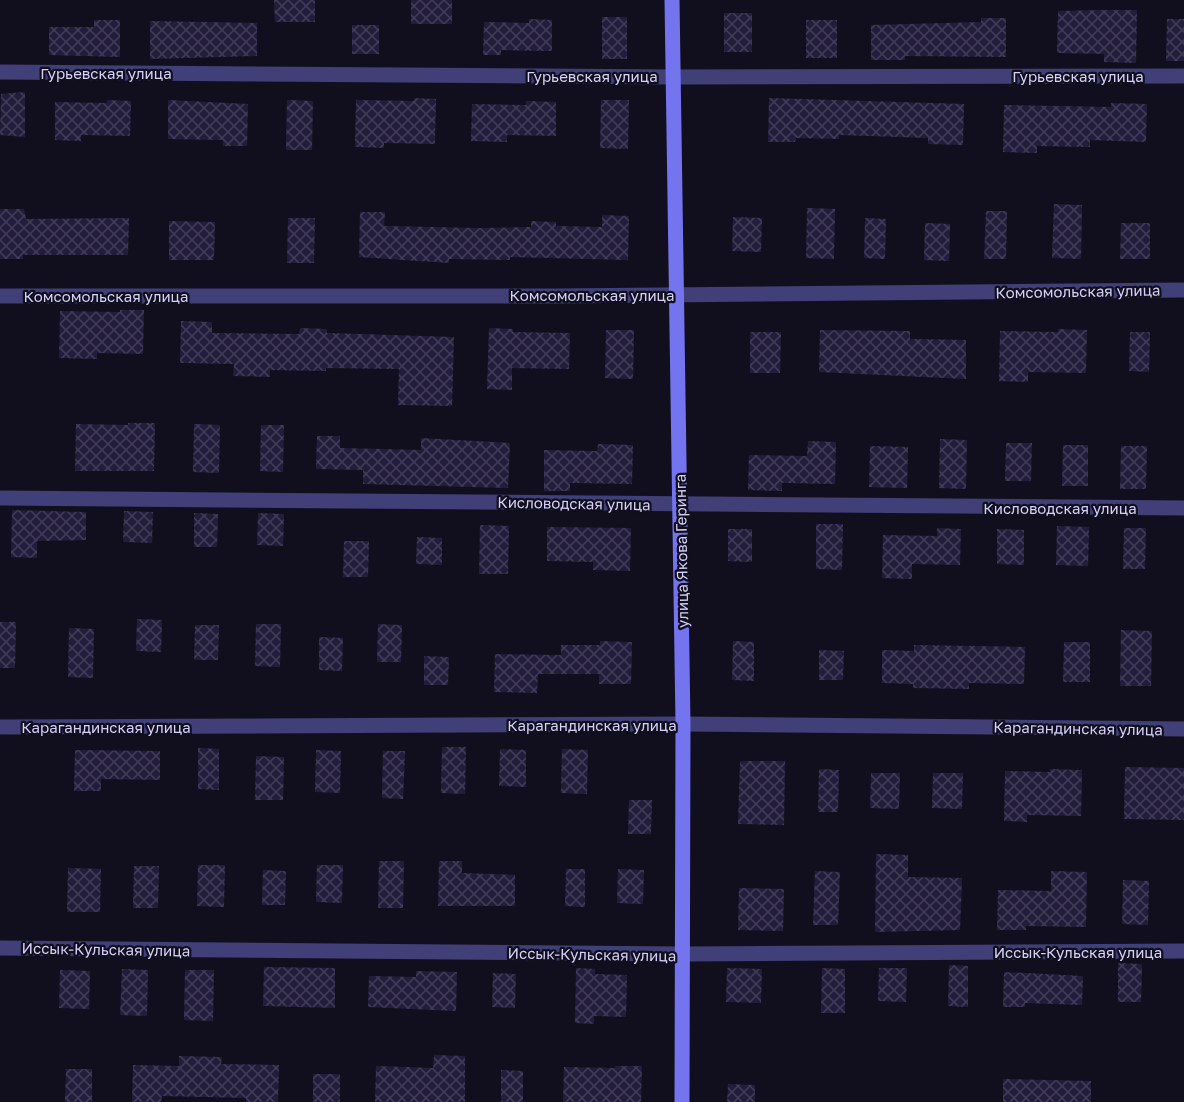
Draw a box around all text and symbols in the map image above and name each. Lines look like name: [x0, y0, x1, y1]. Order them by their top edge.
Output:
street label: Гурьевская улица: [40, 64, 172, 82]
street label: Гурьевская улица: [526, 67, 658, 85]
street label: Гурьевская улица: [1012, 67, 1144, 85]
street label: Комсомольская улица: [995, 281, 1161, 301]
street label: Комсомольская улица: [509, 286, 675, 304]
street label: Комсомольская улица: [23, 287, 189, 305]
street label: улица Якова Геринга: [671, 474, 691, 628]
street label: Кисловодская улица: [497, 493, 651, 513]
street label: Кисловодская улица: [983, 499, 1137, 517]
street label: Карагандинская улица: [507, 716, 677, 734]
street label: Карагандинская улица: [21, 718, 191, 736]
street label: Карагандинская улица: [993, 718, 1163, 738]
street label: Иссык-Кульская улица: [22, 939, 190, 959]
street label: Иссык-Кульская улица: [994, 943, 1162, 961]
street label: Иссык-Кульская улица: [508, 944, 676, 964]

